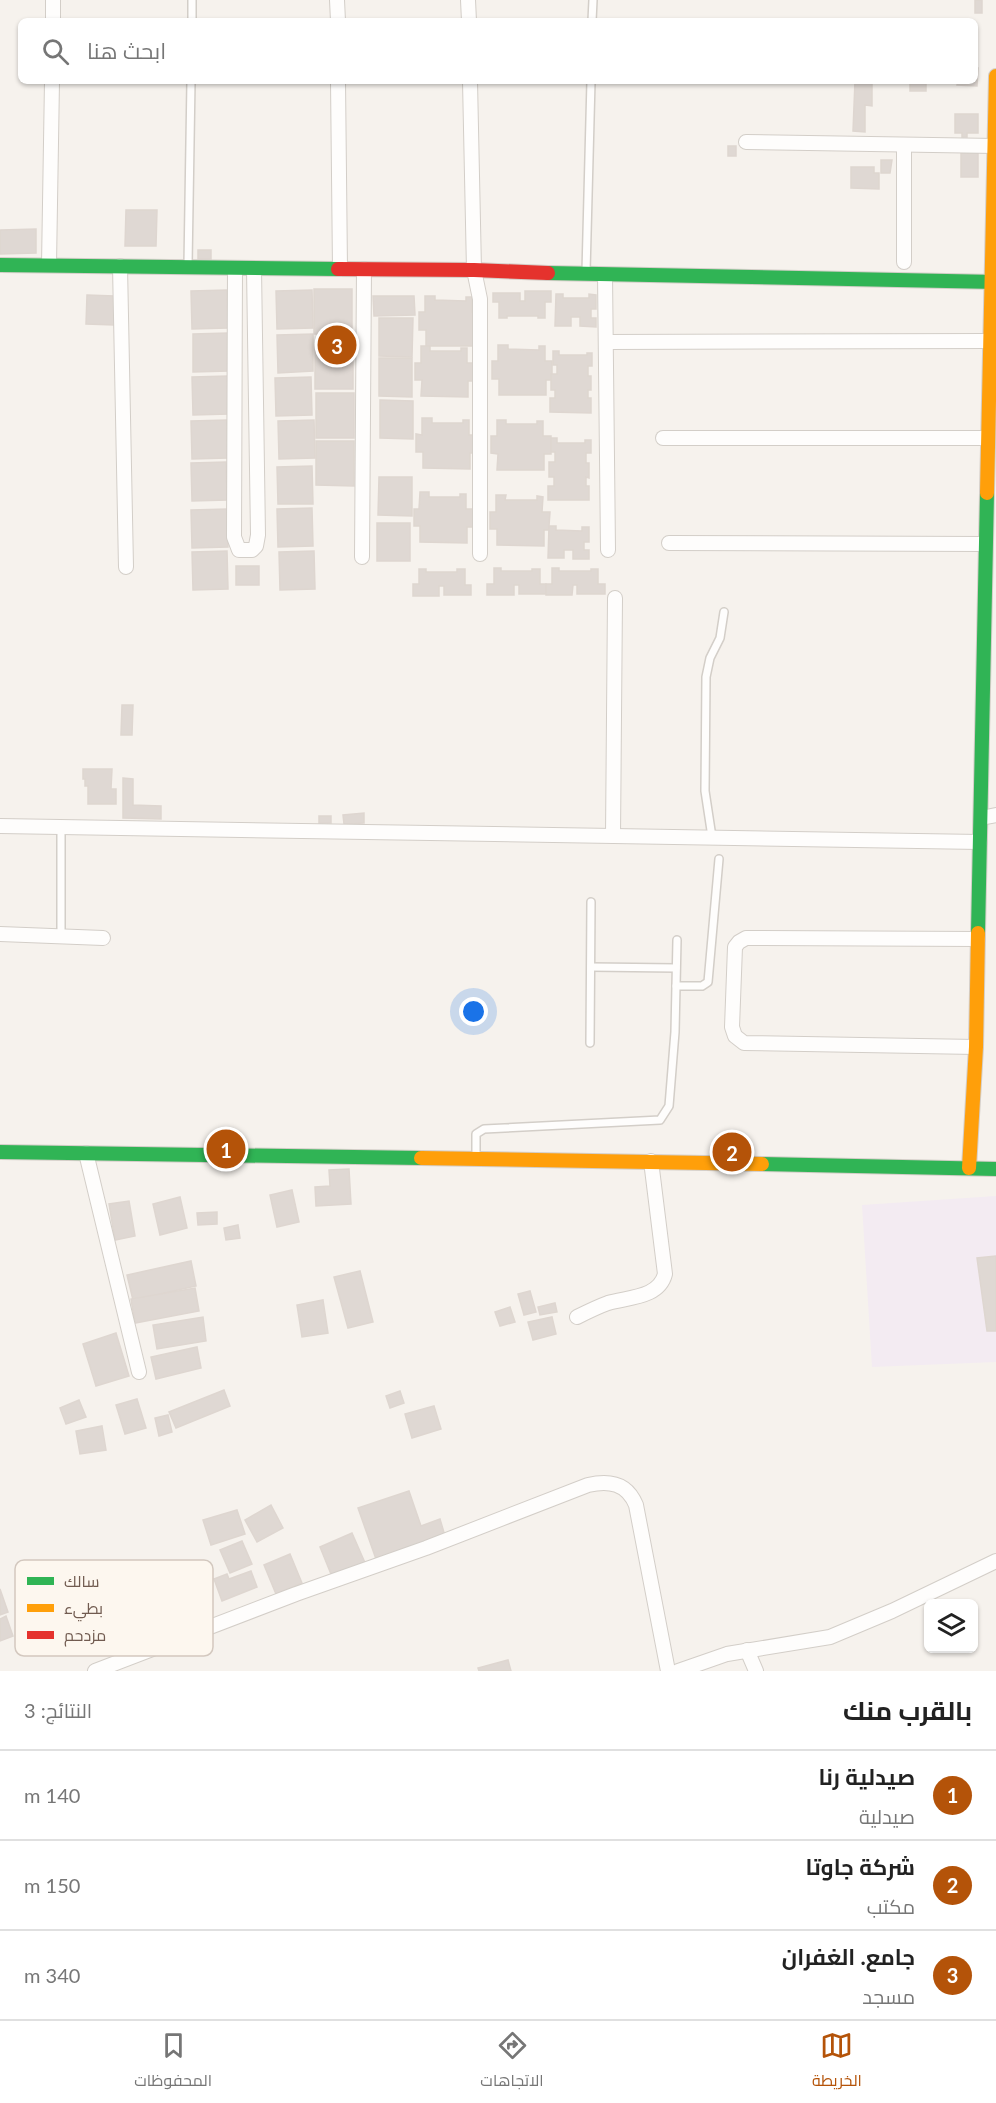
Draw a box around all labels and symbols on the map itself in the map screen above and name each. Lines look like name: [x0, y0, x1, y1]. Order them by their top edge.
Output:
pin: 3: [318, 322, 356, 368]
your location: [459, 997, 488, 1026]
pin: 1: [206, 1126, 246, 1172]
pin: 2: [712, 1130, 752, 1174]
legend: [15, 1560, 213, 1656]
text: سالك: [64, 1571, 99, 1590]
text: بطيء: [64, 1598, 103, 1622]
text: مزدحم: [64, 1625, 106, 1647]

